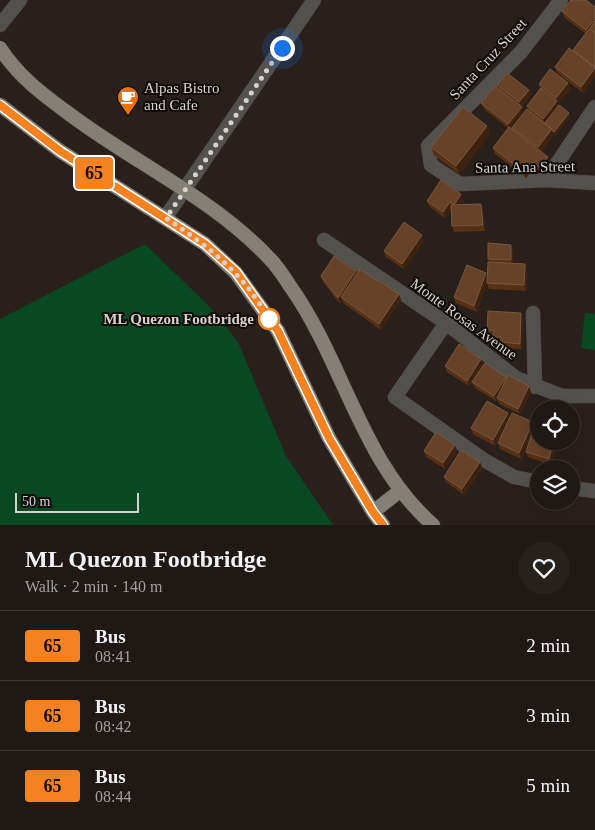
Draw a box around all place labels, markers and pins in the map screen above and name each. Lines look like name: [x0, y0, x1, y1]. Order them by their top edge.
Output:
place label: Alpas Bistro and Cafe: [144, 80, 219, 113]
cafe icon: Alpas Bistro and Cafe: [116, 85, 140, 116]
marker: ML Quezon Footbridge: [258, 308, 280, 330]
place label: ML Quezon Footbridge: [103, 311, 254, 327]

